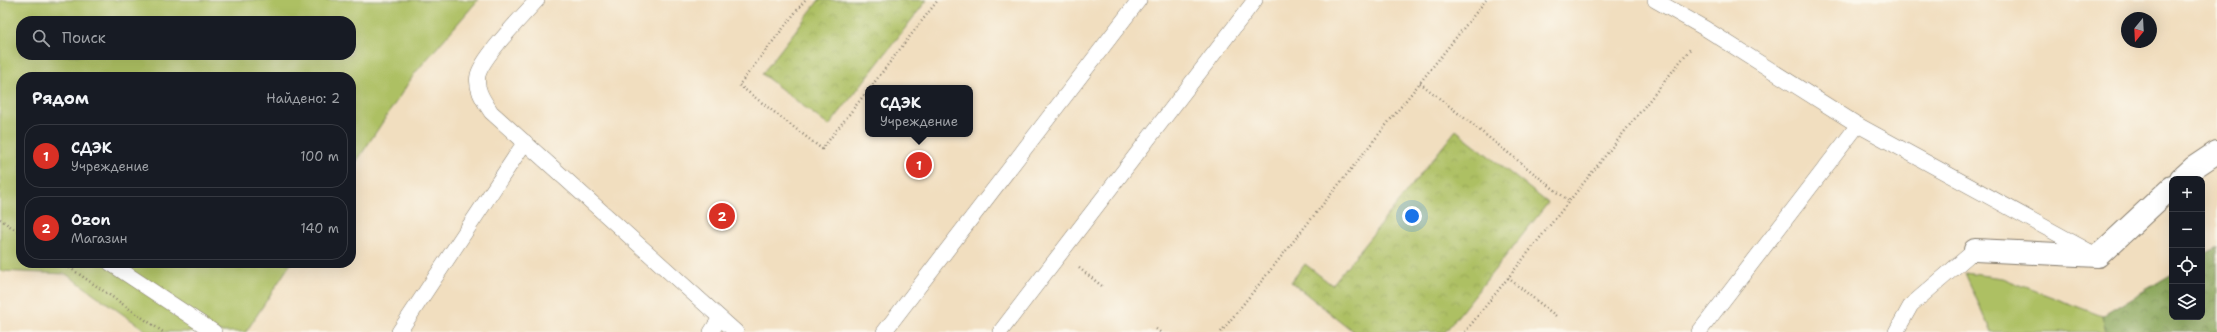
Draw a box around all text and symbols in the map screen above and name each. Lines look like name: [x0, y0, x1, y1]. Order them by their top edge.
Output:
north arrow: [2121, 12, 2157, 48]
search box: [16, 16, 356, 60]
icon: search: [30, 27, 52, 49]
text: Поиск: [62, 28, 106, 48]
popup: [865, 85, 973, 137]
text: Рядом: [32, 87, 89, 109]
text: Найдено: 2: [266, 90, 340, 107]
text: СДЭК: [880, 93, 921, 113]
text: Учреждение: [880, 113, 958, 130]
text: СДЭК: [71, 138, 112, 158]
text: 1: [43, 148, 49, 165]
text: 100 m: [300, 148, 339, 165]
pin: 1: [906, 150, 932, 180]
text: Учреждение: [71, 158, 149, 175]
map controls: [2169, 176, 2205, 320]
button: +: [2169, 176, 2205, 212]
pin: 2: [709, 201, 735, 231]
your location: [1402, 206, 1422, 226]
text: Ozon: [71, 210, 111, 230]
button: −: [2169, 212, 2205, 248]
text: 2: [41, 220, 51, 237]
text: 140 m: [300, 220, 339, 237]
text: Магазин: [71, 230, 127, 247]
button: locate: [2169, 248, 2205, 284]
button: layers: [2169, 284, 2205, 320]

